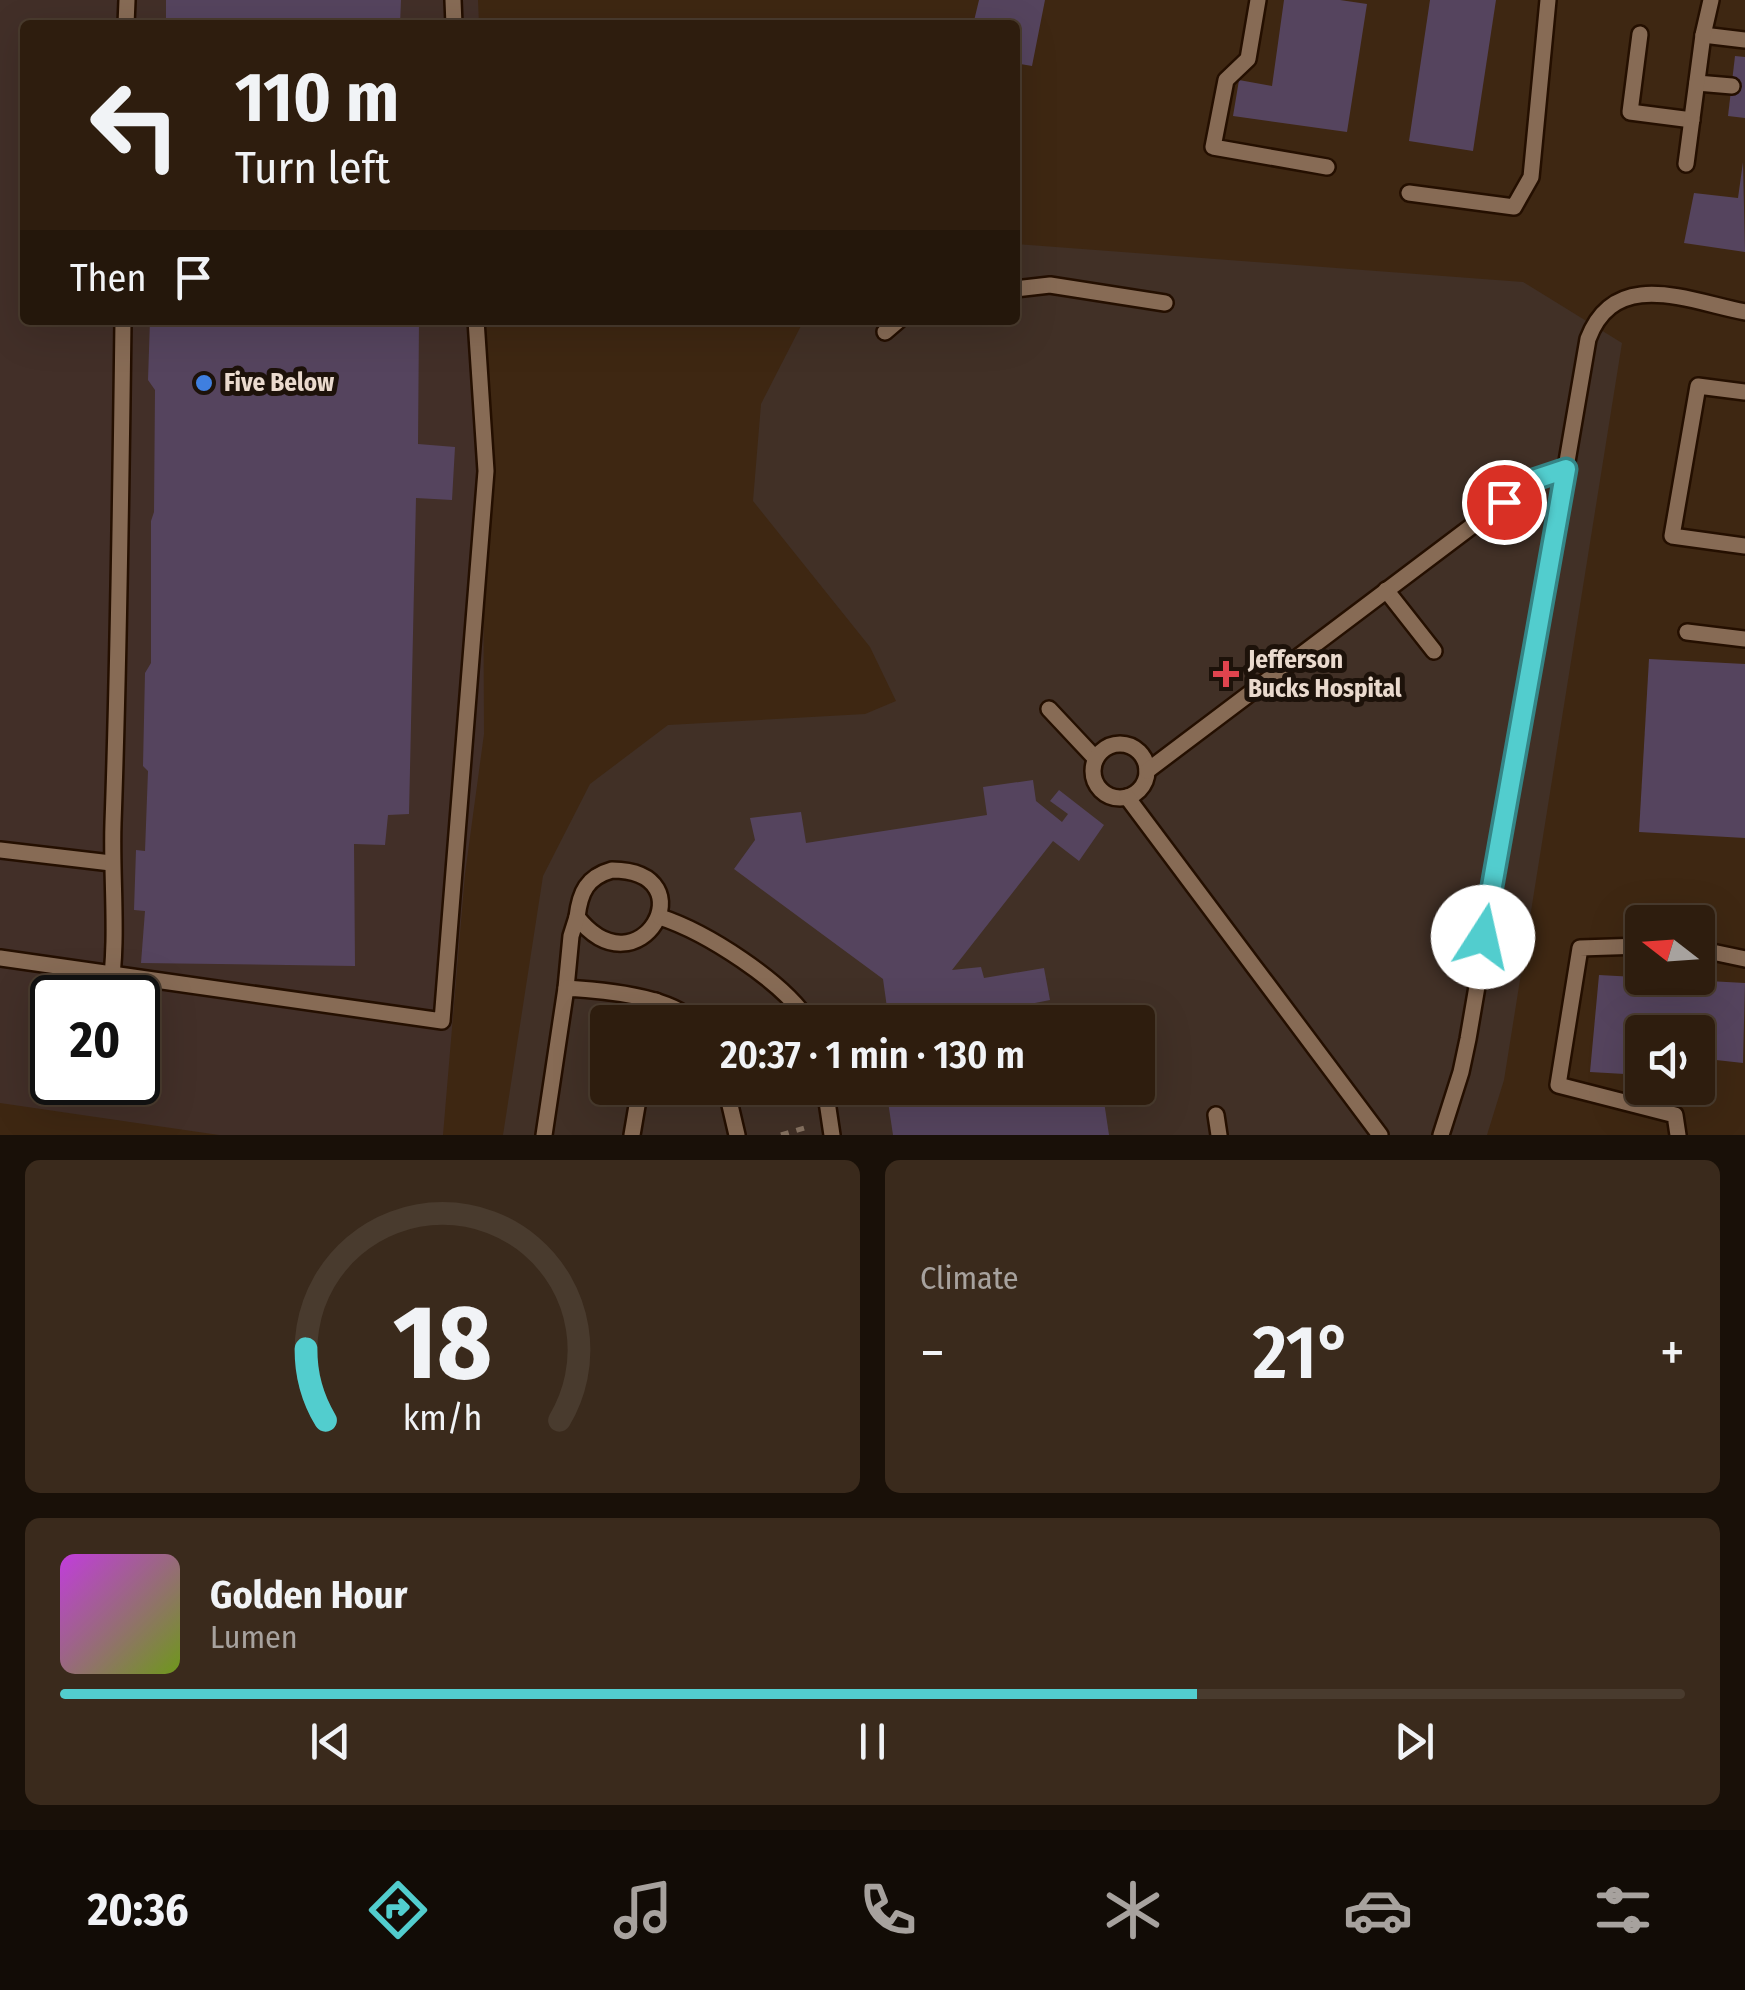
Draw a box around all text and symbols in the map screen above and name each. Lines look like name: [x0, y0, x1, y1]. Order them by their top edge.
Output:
text: 110 m: [235, 56, 399, 140]
icon: left: [70, 60, 200, 190]
text: Turn left: [235, 141, 390, 195]
icon: arrive: [166, 250, 221, 305]
text: Then: [70, 255, 146, 301]
place label: Five Below: [224, 368, 335, 398]
marker: Five Below: [193, 372, 215, 394]
pin: [1462, 460, 1547, 545]
icon: arrive: [1477, 475, 1532, 530]
place label: Jefferson Bucks Hospital: [1247, 645, 1402, 704]
marker: Jefferson Bucks Hospital: [1213, 661, 1239, 687]
position arrow: [1431, 885, 1535, 989]
north arrow: [1625, 905, 1715, 995]
map controls: [1625, 905, 1715, 1105]
speed limit sign: 20: [30, 975, 160, 1105]
button: sound: [1625, 1015, 1715, 1105]
text: 20:37 · 1 min · 130 m: [720, 1032, 1025, 1078]
text: Climate: [920, 1259, 1019, 1297]
text: 18: [393, 1281, 492, 1406]
text: 21°: [1253, 1308, 1352, 1398]
text: −: [920, 1320, 945, 1386]
text: +: [1660, 1320, 1685, 1386]
text: km/h: [403, 1397, 482, 1439]
text: Golden Hour: [210, 1572, 408, 1618]
text: Lumen: [210, 1618, 298, 1656]
icon: previous: [303, 1714, 358, 1769]
icon: pause: [845, 1714, 900, 1769]
icon: next: [1387, 1714, 1442, 1769]
icon: directions: [363, 1875, 433, 1945]
icon: music: [608, 1875, 678, 1945]
icon: phone: [853, 1875, 923, 1945]
icon: climate: [1098, 1875, 1168, 1945]
icon: car: [1343, 1875, 1413, 1945]
icon: filters: [1588, 1875, 1658, 1945]
text: 20:36: [87, 1883, 189, 1937]

